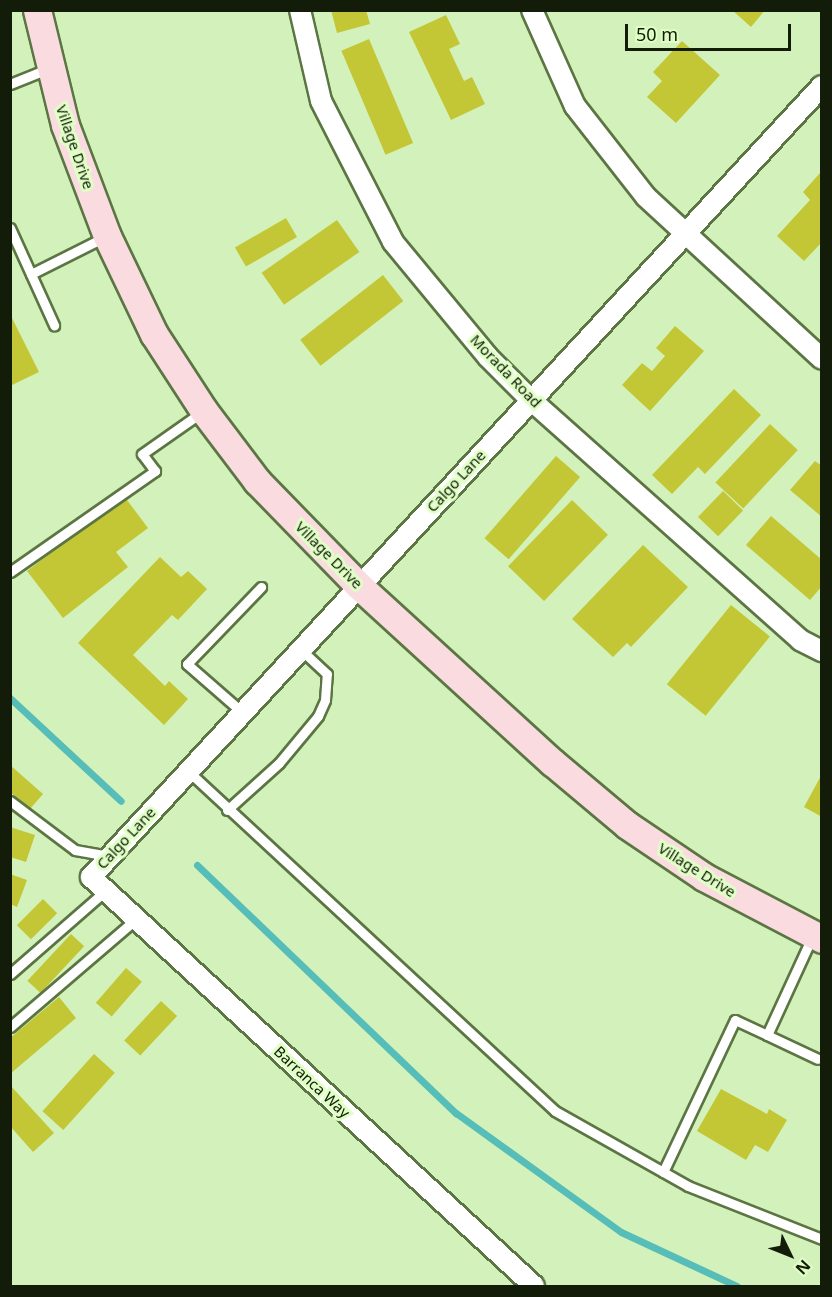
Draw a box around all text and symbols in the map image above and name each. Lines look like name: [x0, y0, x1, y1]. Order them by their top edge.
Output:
scale bar: [628, 12, 794, 50]
text: 50 m: [636, 22, 678, 46]
street label: Village Drive: [52, 103, 98, 191]
street label: Morada Road: [467, 331, 545, 411]
street label: Calgo Lane: [423, 446, 489, 516]
street label: Village Drive: [292, 518, 366, 592]
street label: Calgo Lane: [93, 803, 159, 873]
street label: Village Drive: [655, 839, 739, 901]
street label: Barranca Way: [270, 1042, 354, 1122]
north arrow: [760, 1225, 820, 1285]
text: N: [791, 1255, 816, 1280]

